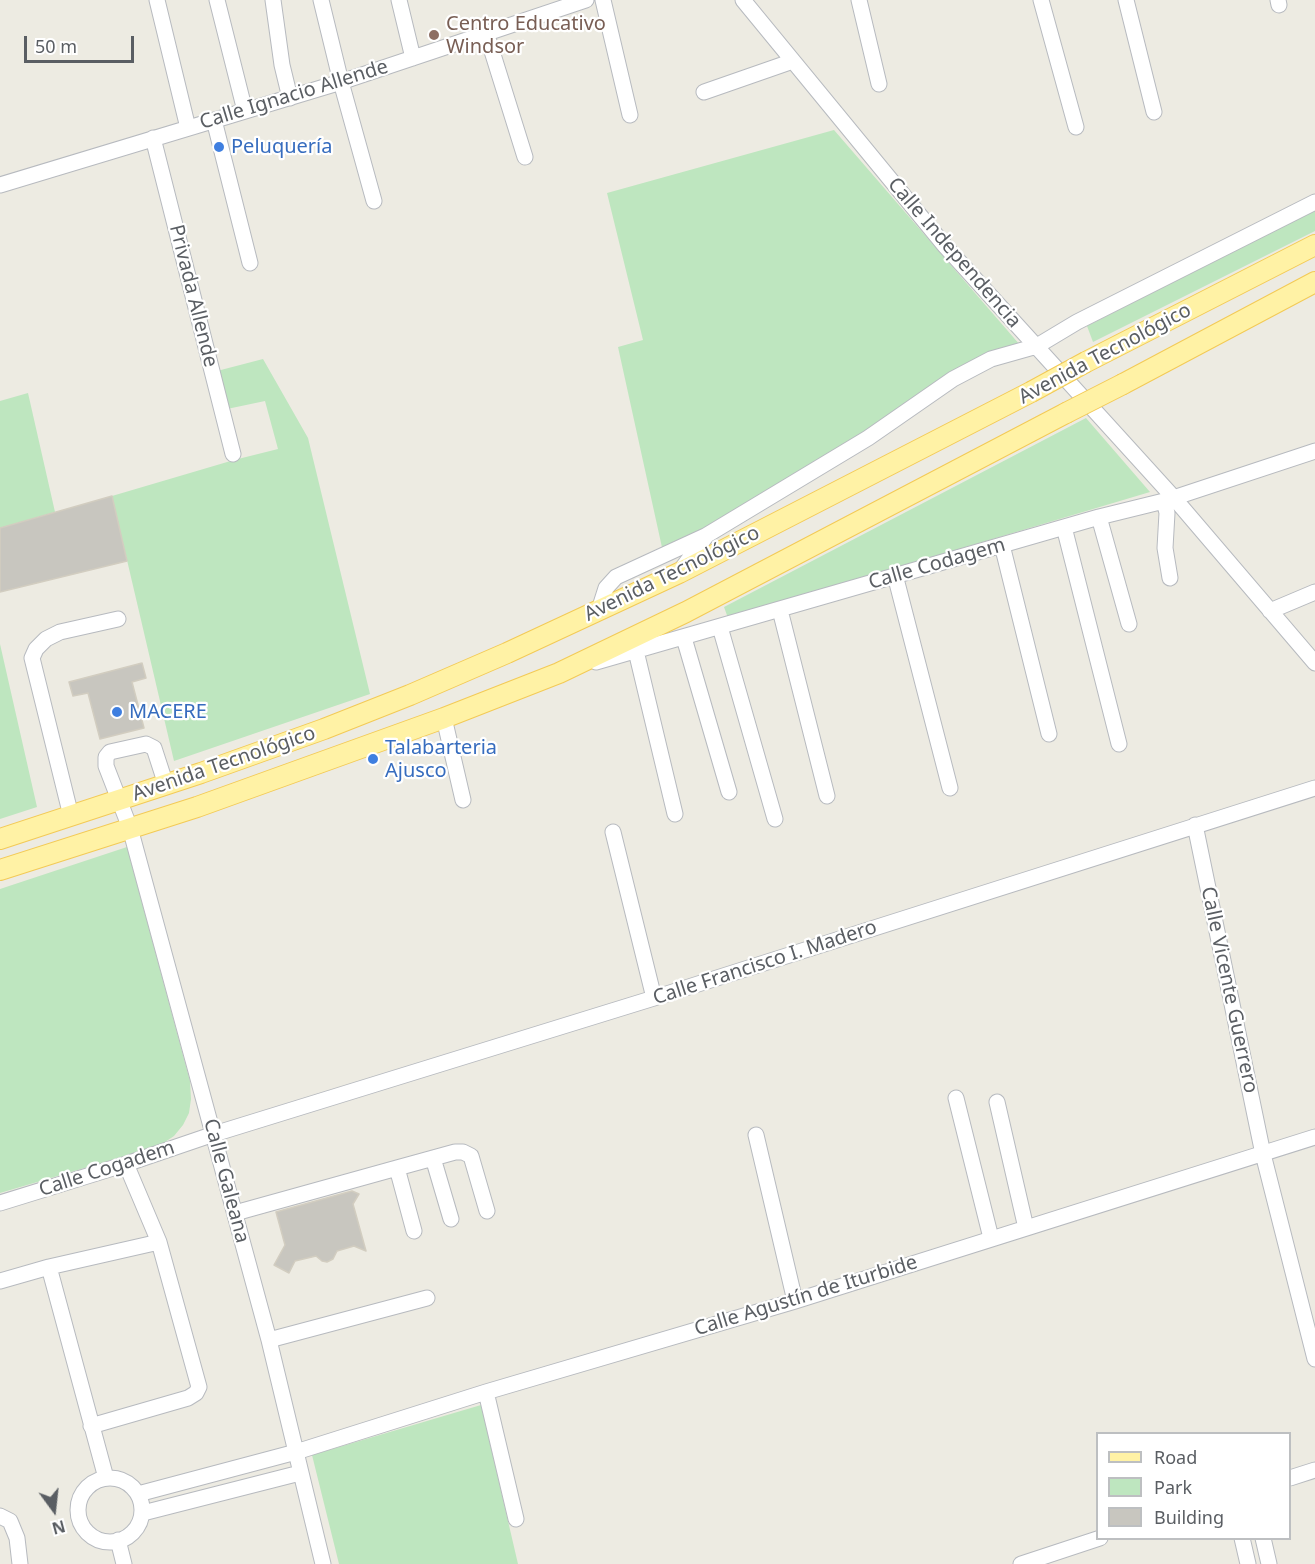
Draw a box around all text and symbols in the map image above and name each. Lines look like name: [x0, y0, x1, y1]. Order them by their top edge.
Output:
place label: Centro Educativo Windsor: [446, 12, 606, 59]
scale bar: [27, 24, 136, 62]
marker: Centro Educativo Windsor: [427, 28, 441, 42]
text: 50 m: [35, 34, 77, 58]
street label: Calle Ignacio Allende: [197, 55, 391, 135]
place label: Peluquería: [231, 135, 332, 159]
marker: Peluquería: [212, 140, 226, 154]
street label: Calle Independencia: [882, 173, 1026, 333]
street label: Privada Allende: [164, 222, 222, 370]
street label: Avenida Tecnológico: [1015, 298, 1195, 410]
street label: Avenida Tecnológico: [580, 521, 764, 627]
street label: Calle Codagem: [866, 533, 1008, 595]
place label: MACERE: [129, 700, 207, 724]
marker: MACERE: [110, 705, 124, 719]
street label: Avenida Tecnológico: [129, 721, 319, 807]
place label: Talabarteria Ajusco: [385, 736, 497, 783]
marker: Talabarteria Ajusco: [366, 752, 380, 766]
street label: Calle Vicente Guerrero: [1195, 885, 1263, 1095]
street label: Calle Francisco I. Madero: [650, 915, 880, 1011]
street label: Calle Galeana: [198, 1116, 254, 1246]
street label: Calle Cogadem: [36, 1136, 178, 1202]
street label: Calle Agustín de Iturbide: [692, 1251, 920, 1341]
legend: [1096, 1432, 1291, 1540]
text: Road: [1154, 1445, 1197, 1469]
text: Park: [1154, 1475, 1192, 1499]
north arrow: [24, 1480, 84, 1540]
text: Building: [1154, 1505, 1224, 1529]
text: N: [50, 1515, 68, 1540]

